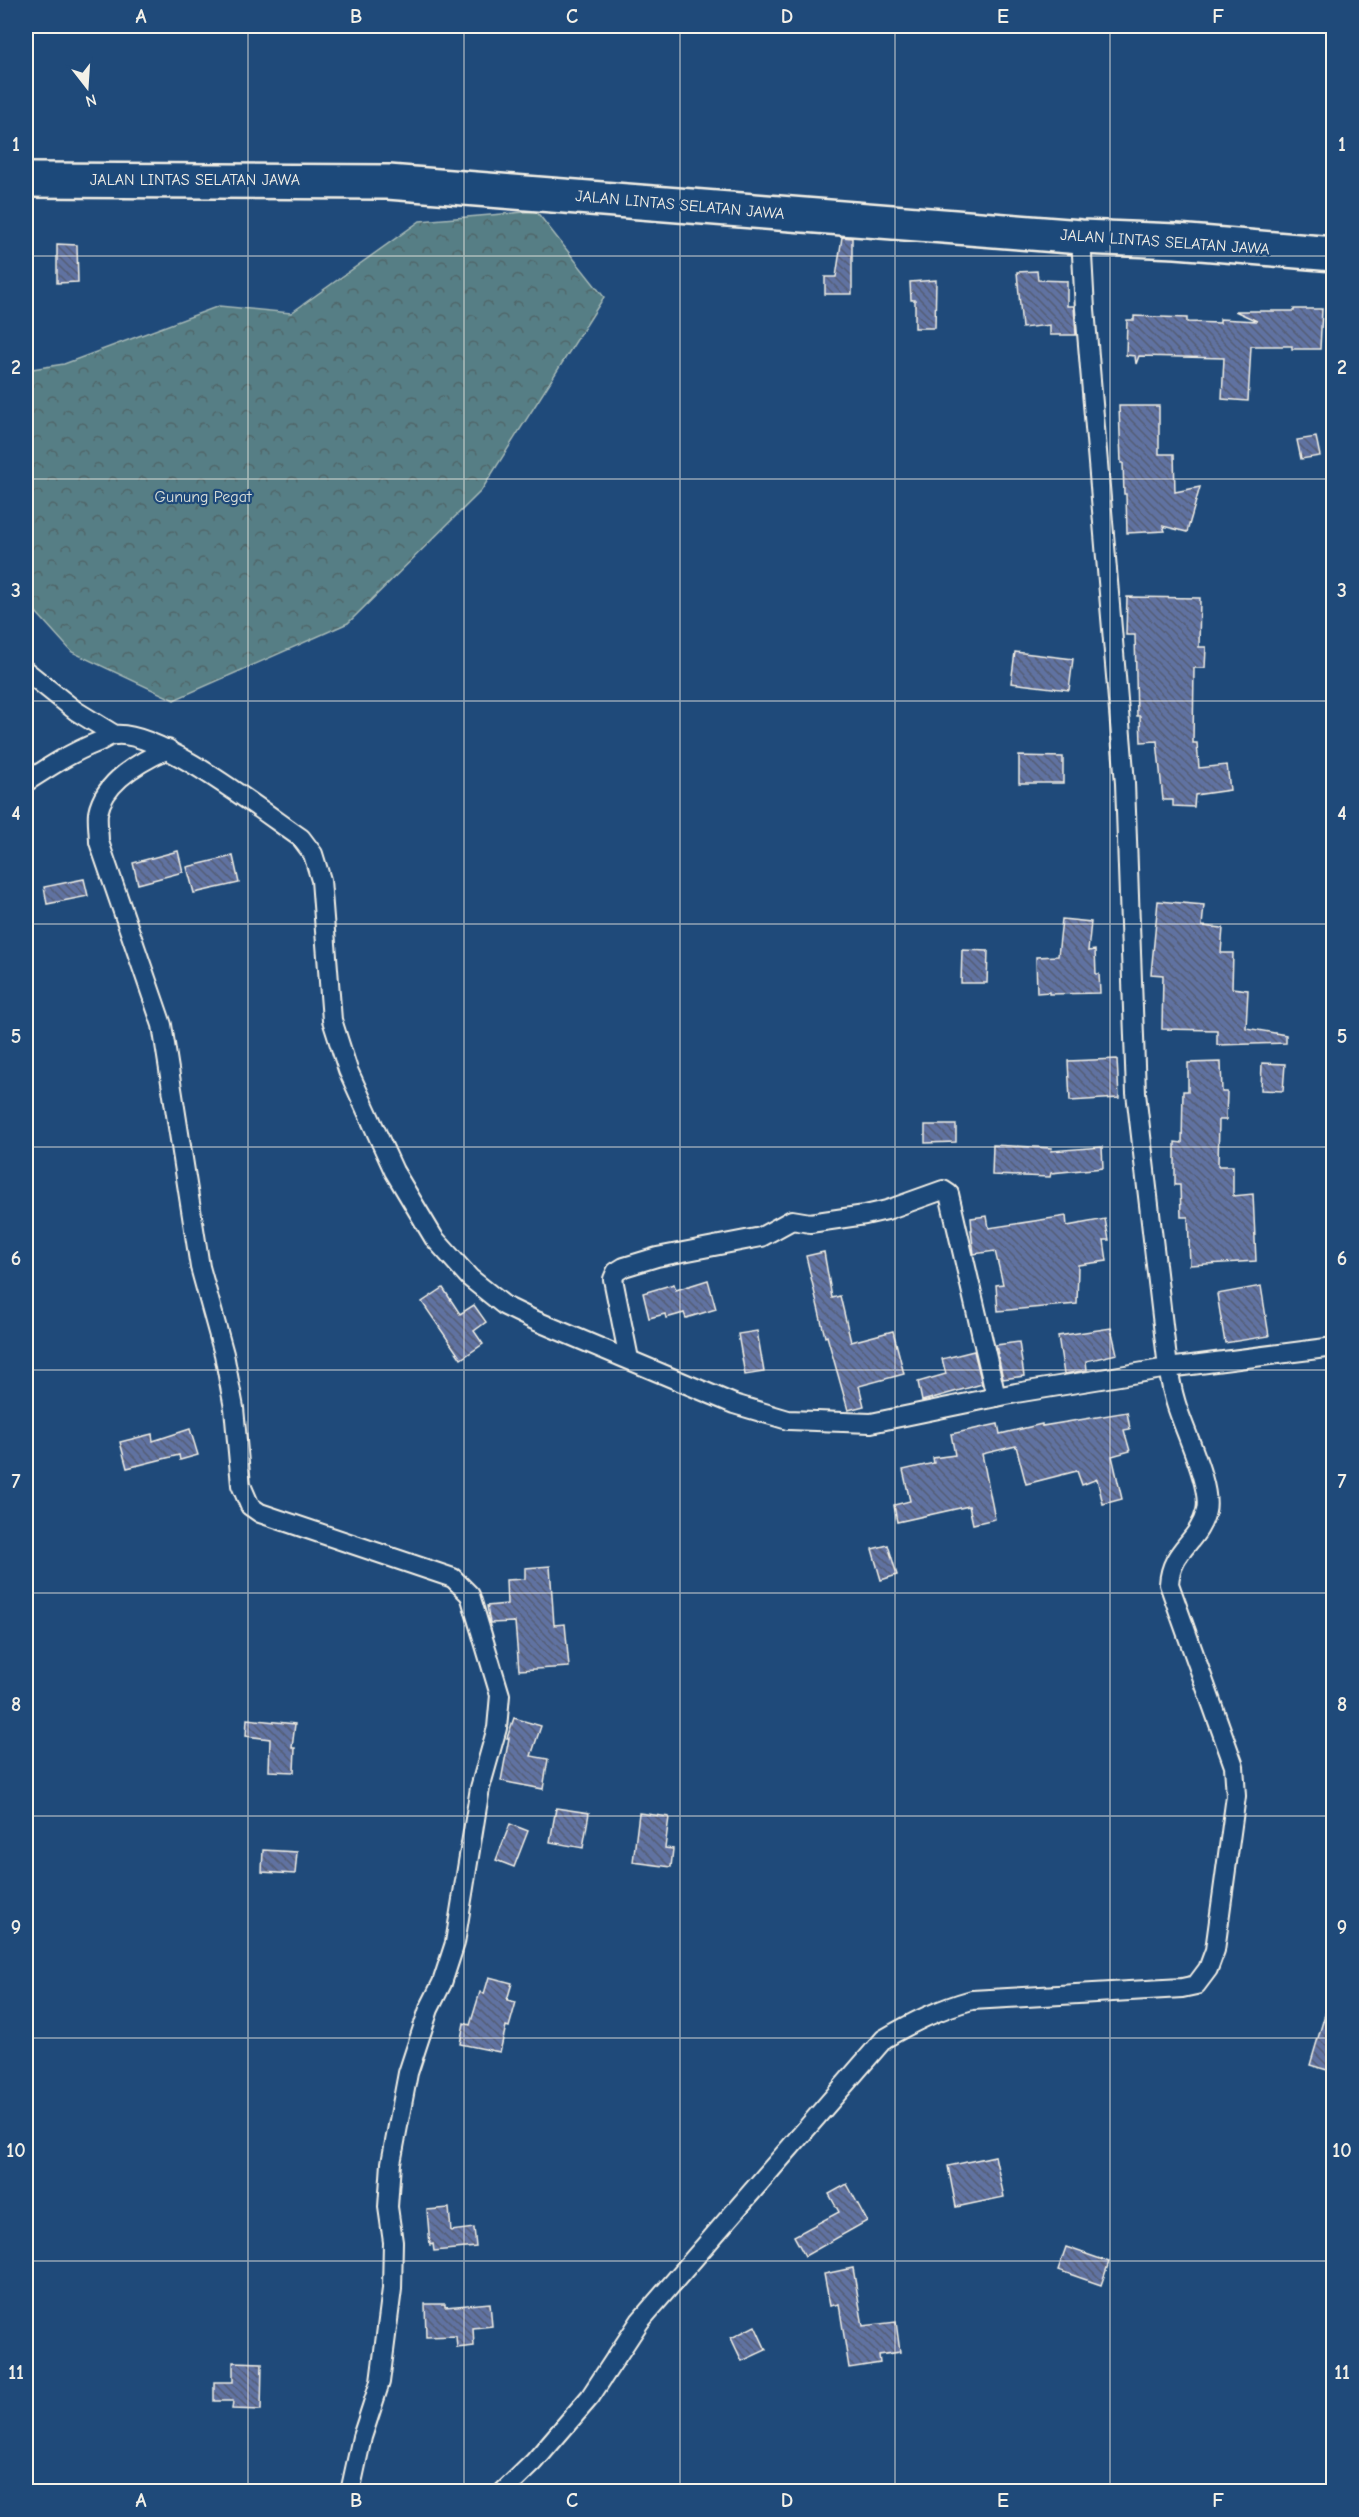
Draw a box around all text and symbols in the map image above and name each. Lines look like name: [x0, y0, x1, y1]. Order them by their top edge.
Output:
text: A: [135, 5, 147, 28]
text: B: [350, 5, 362, 28]
text: C: [566, 5, 578, 28]
text: D: [781, 5, 793, 28]
text: E: [997, 5, 1009, 28]
text: F: [1212, 5, 1224, 28]
north arrow: [57, 57, 117, 117]
text: N: [83, 90, 99, 111]
text: 1: [12, 133, 20, 156]
text: 1: [1338, 133, 1346, 156]
street label: JALAN LINTAS SELATAN JAWA: [90, 171, 300, 189]
street label: JALAN LINTAS SELATAN JAWA: [575, 187, 785, 223]
street label: JALAN LINTAS SELATAN JAWA: [1060, 226, 1270, 258]
text: 2: [11, 356, 21, 379]
text: 2: [1337, 356, 1347, 379]
park label: Gunung Pegat: [155, 488, 252, 506]
text: 3: [11, 579, 21, 602]
text: 3: [1337, 579, 1347, 602]
text: 4: [11, 802, 21, 825]
text: 4: [1337, 802, 1347, 825]
text: 5: [11, 1025, 21, 1048]
text: 5: [1337, 1025, 1347, 1048]
text: 6: [11, 1247, 21, 1270]
text: 6: [1337, 1247, 1347, 1270]
text: 7: [12, 1470, 21, 1493]
text: 7: [1338, 1470, 1347, 1493]
text: 8: [11, 1693, 21, 1716]
text: 8: [1337, 1693, 1347, 1716]
text: 9: [11, 1916, 21, 1939]
text: 9: [1337, 1916, 1347, 1939]
text: 10: [6, 2139, 26, 2162]
text: 10: [1332, 2139, 1352, 2162]
text: 11: [8, 2361, 24, 2384]
text: 11: [1334, 2361, 1350, 2384]
text: A: [135, 2489, 147, 2512]
text: B: [350, 2489, 362, 2512]
text: C: [566, 2489, 578, 2512]
text: D: [781, 2489, 793, 2512]
text: E: [997, 2489, 1009, 2512]
text: F: [1212, 2489, 1224, 2512]

